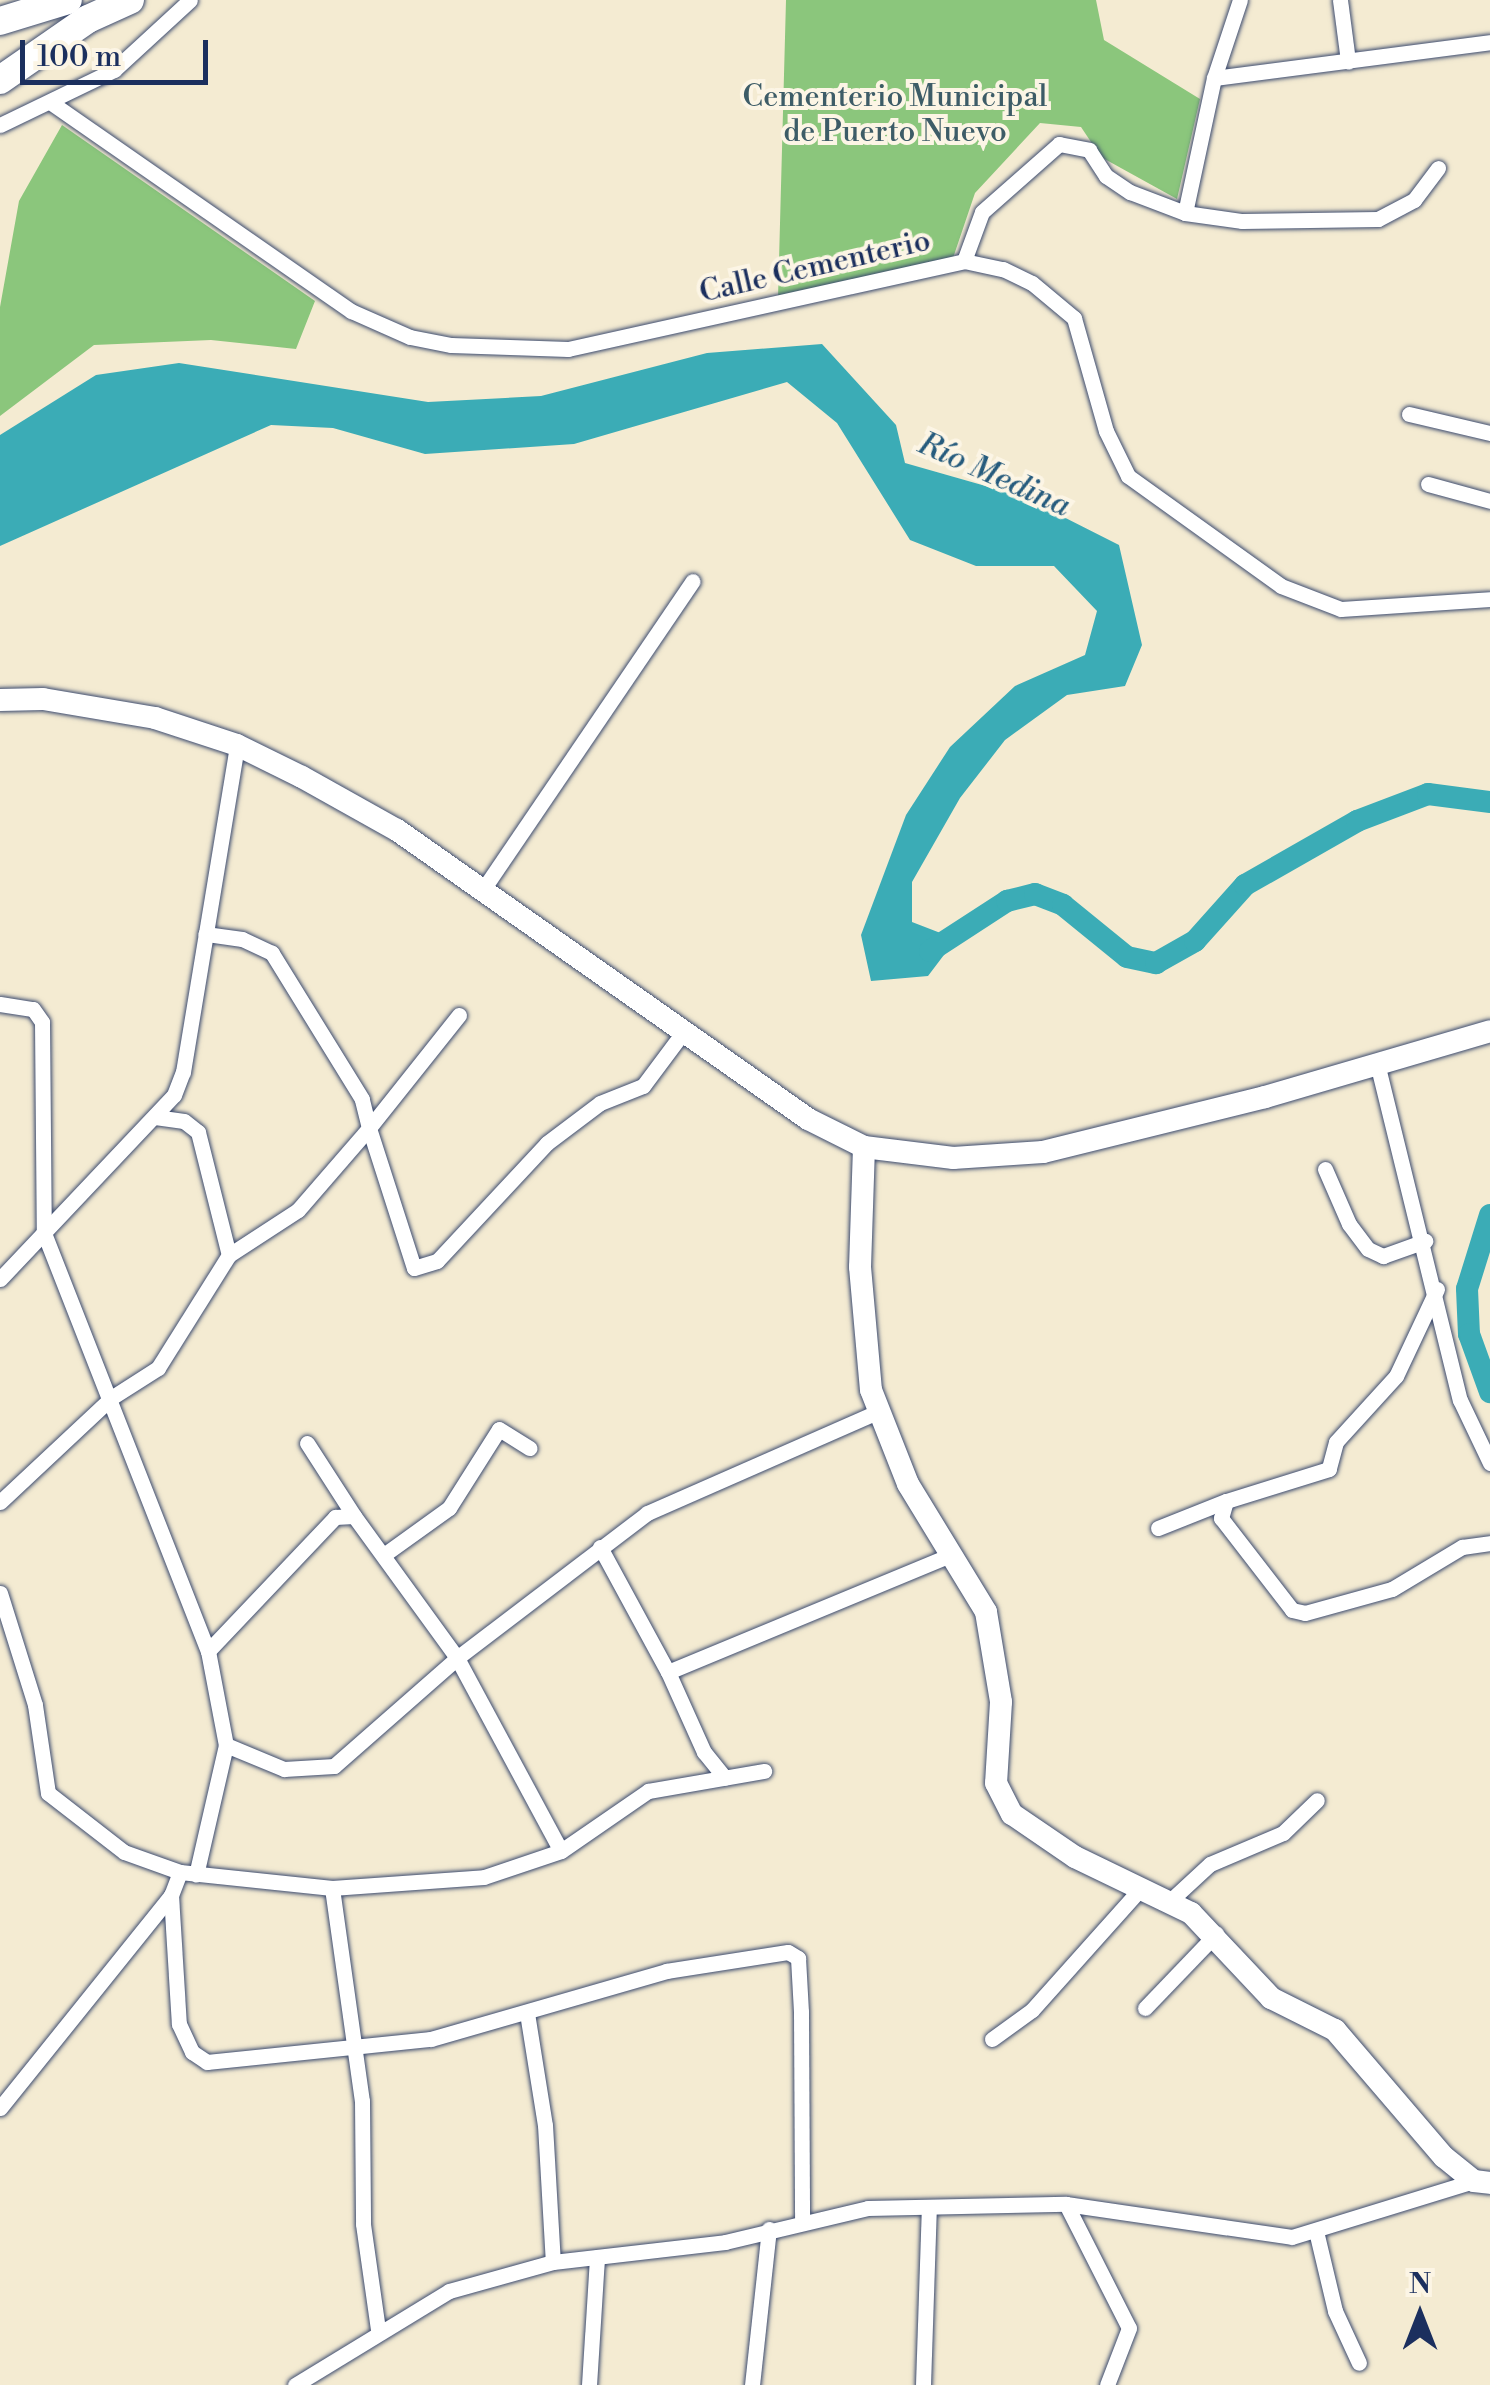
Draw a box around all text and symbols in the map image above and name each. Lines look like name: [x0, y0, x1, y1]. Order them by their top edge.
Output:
scale bar: [25, 20, 212, 82]
text: 100 m: [37, 38, 121, 76]
park label: Cementerio Municipal de Puerto Nuevo: [743, 79, 1047, 150]
street label: Calle Cementerio: [696, 223, 934, 311]
water label: Río Medina: [912, 424, 1076, 526]
north arrow: [1370, 2265, 1470, 2365]
text: N: [1409, 2267, 1431, 2302]

